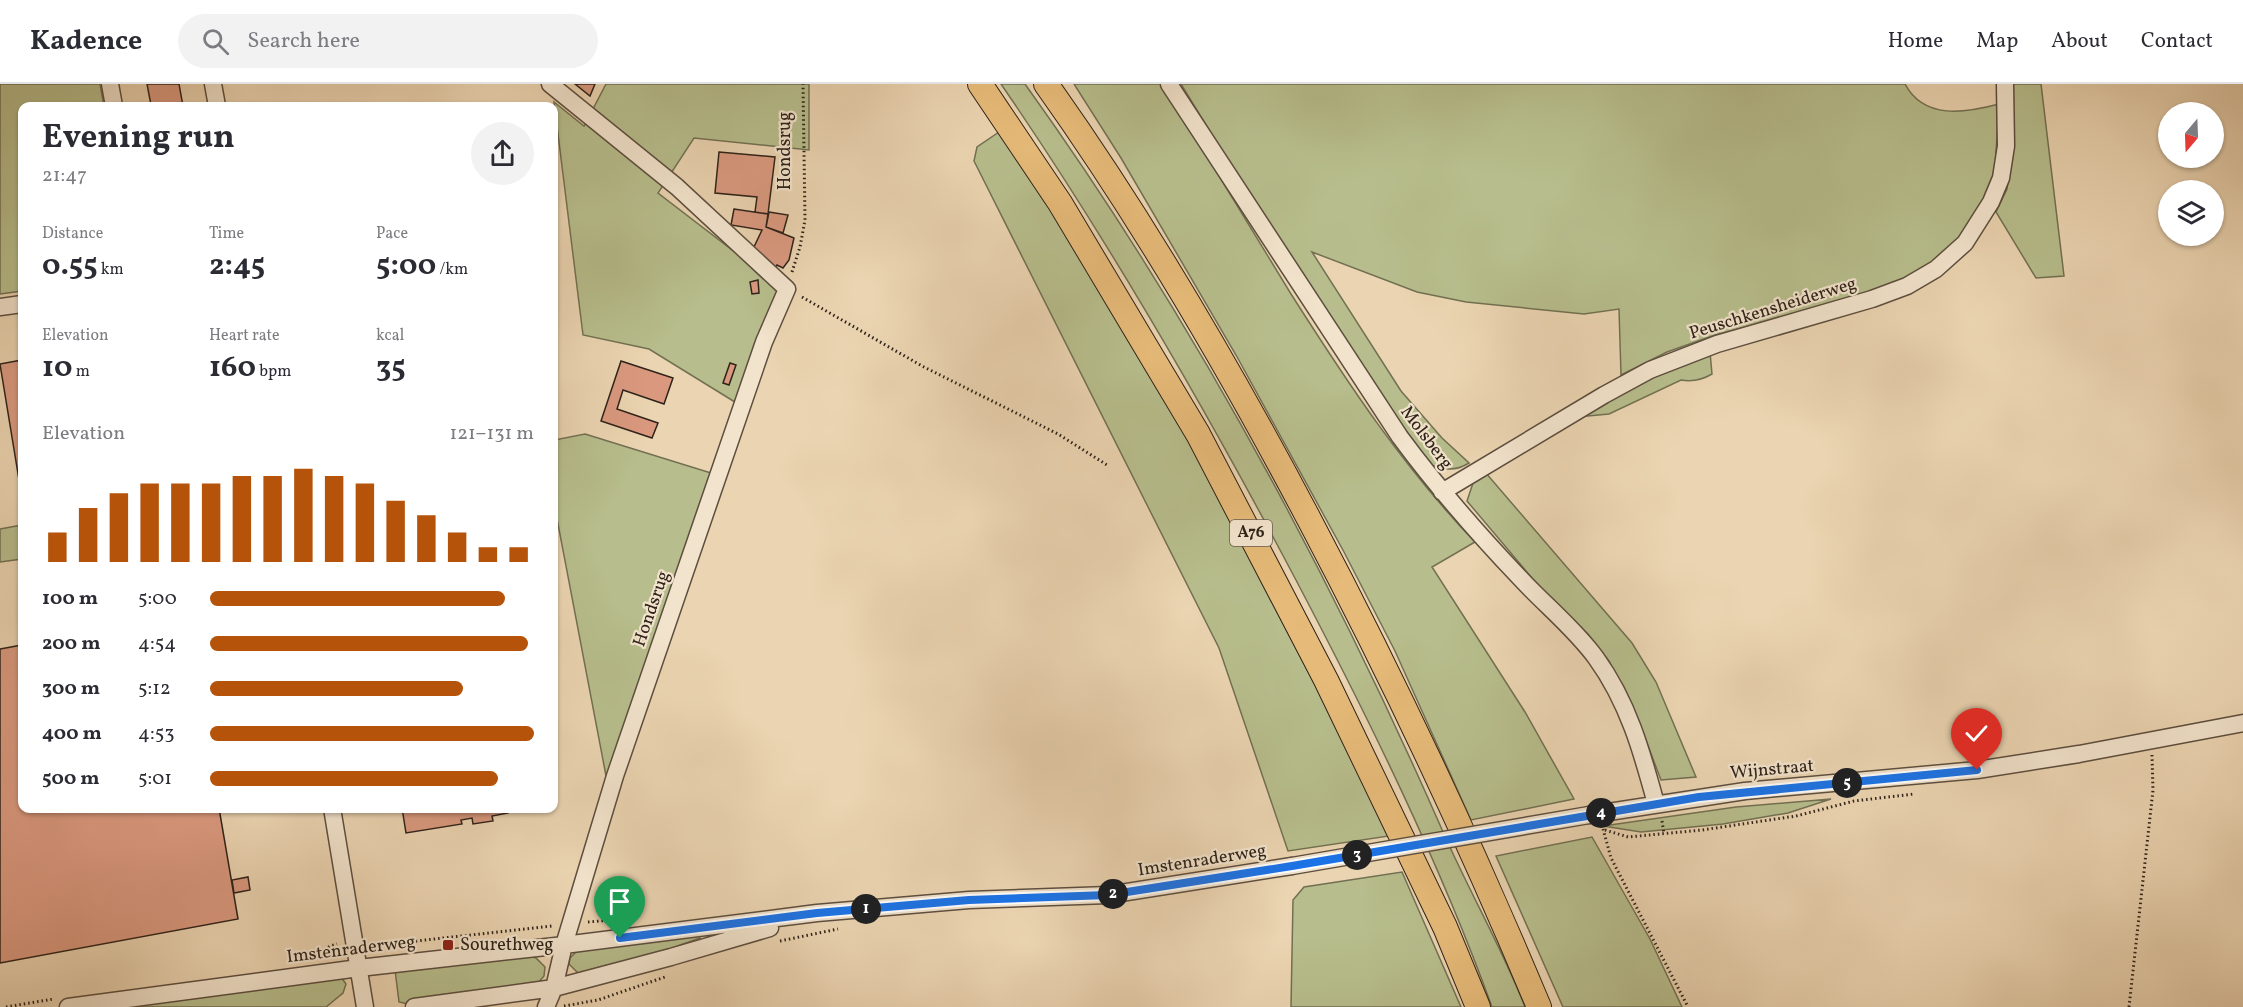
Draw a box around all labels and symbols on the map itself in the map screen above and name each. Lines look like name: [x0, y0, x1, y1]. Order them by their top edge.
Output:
north arrow: [2158, 102, 2224, 168]
street label: Hondsrug: [773, 112, 798, 190]
street label: Peuschkensheiderweg: [1686, 272, 1860, 346]
street label: Molsberg: [1394, 401, 1458, 475]
road number: A76: [1230, 520, 1272, 546]
street label: Hondsrug: [627, 568, 677, 650]
pin: [1951, 708, 2002, 770]
street label: Wijnstraat: [1729, 754, 1815, 786]
pin: 5: [1832, 768, 1862, 798]
pin: 4: [1586, 798, 1616, 828]
street label: Imstenraderweg: [1136, 839, 1268, 883]
pin: 3: [1342, 840, 1372, 870]
pin: [594, 876, 645, 938]
pin: 2: [1098, 879, 1128, 909]
pin: 1: [851, 894, 881, 924]
street label: Imstenraderweg: [285, 930, 417, 970]
place label: Sourethweg: [460, 933, 554, 958]
marker: Sourethweg: [441, 938, 455, 952]

